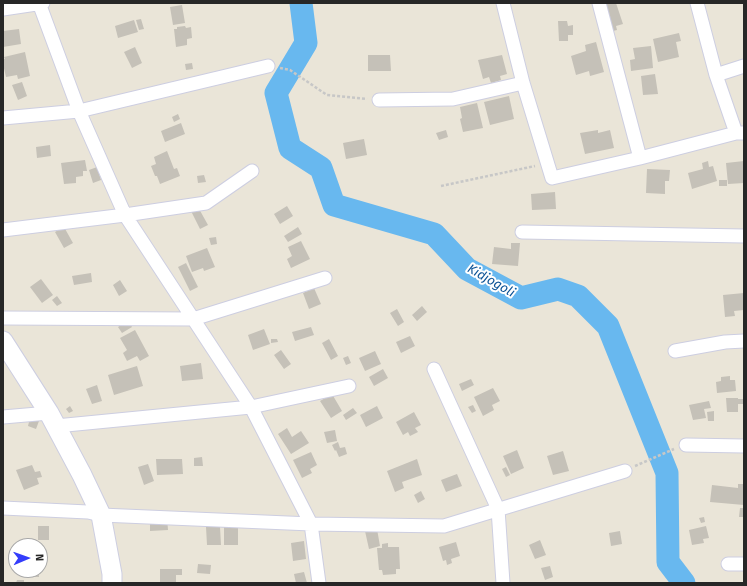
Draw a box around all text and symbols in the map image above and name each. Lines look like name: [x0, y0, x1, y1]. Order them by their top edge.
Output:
water label: Kidjogoli: [464, 261, 518, 301]
north arrow: [8, 538, 48, 578]
text: N: [33, 554, 46, 561]

